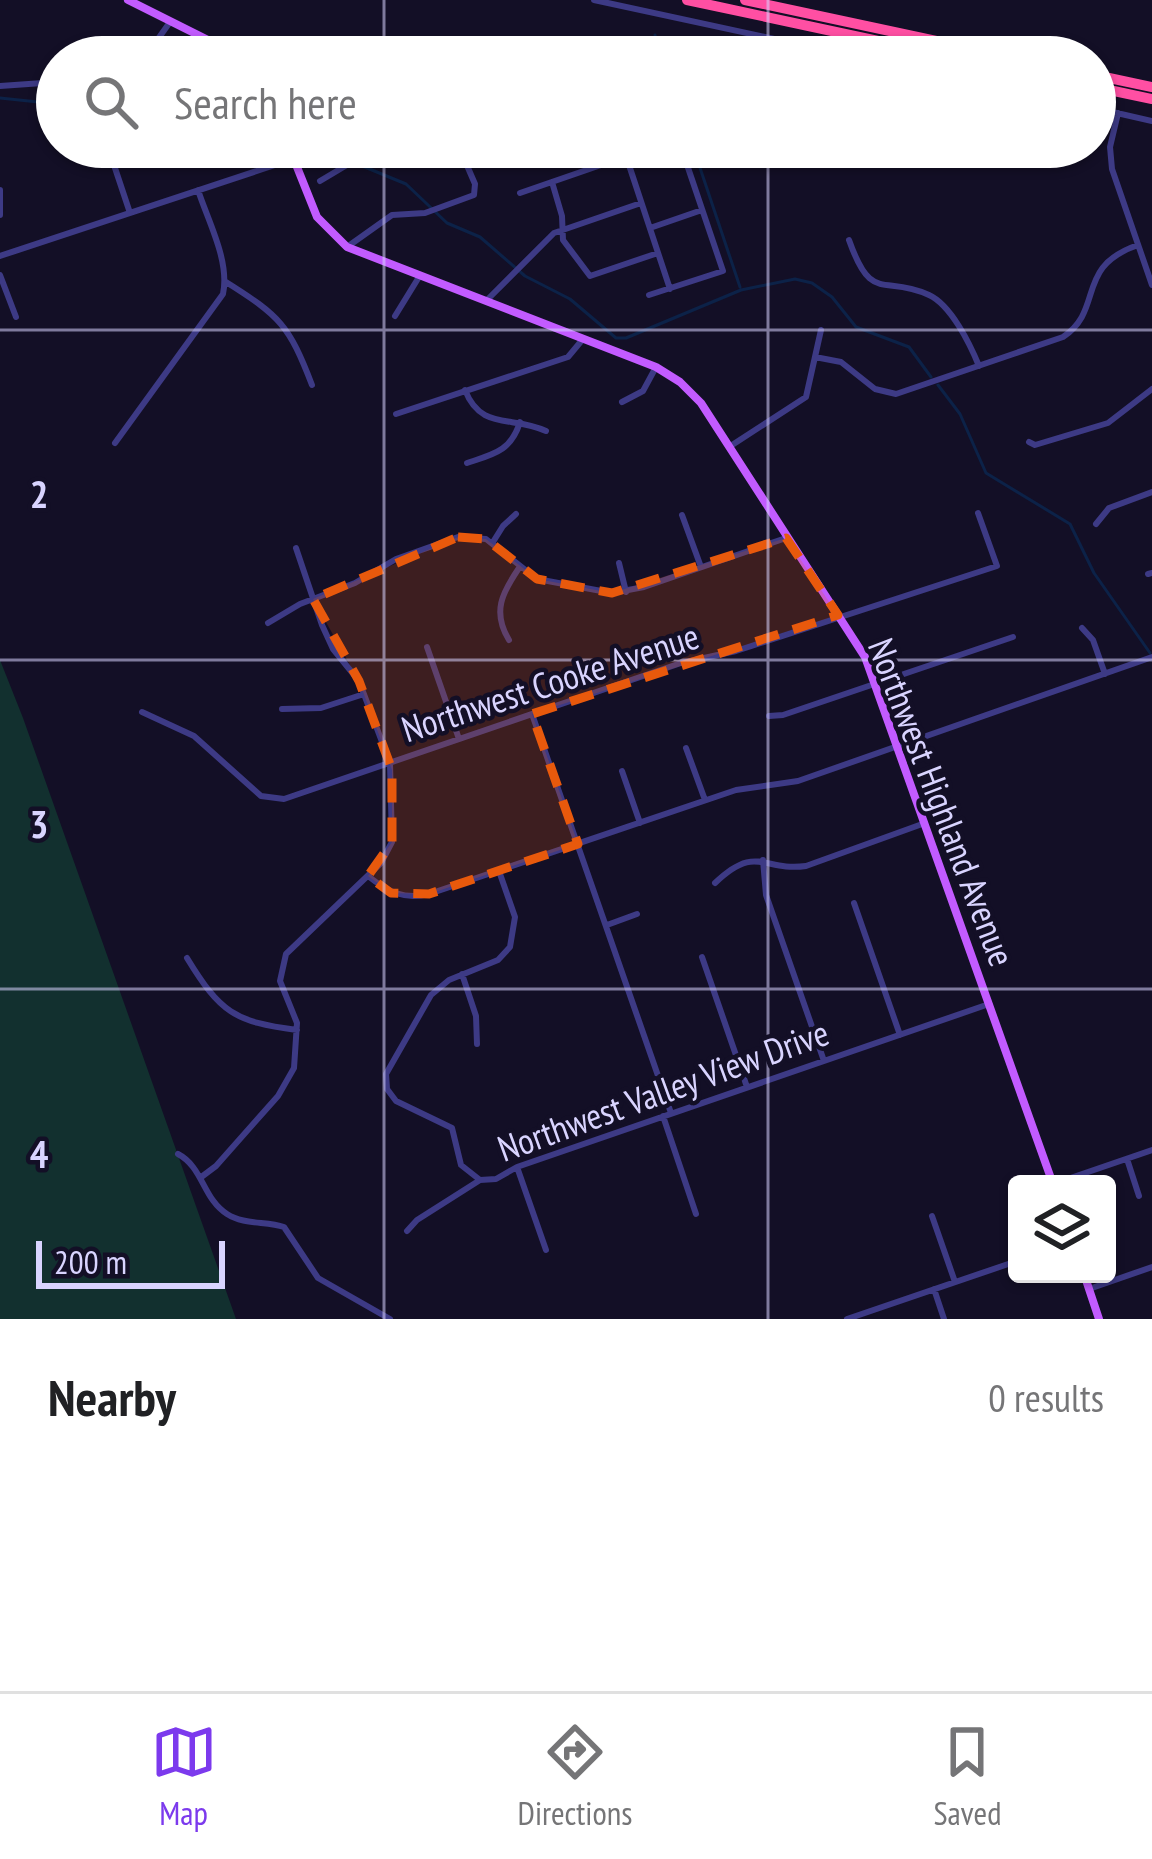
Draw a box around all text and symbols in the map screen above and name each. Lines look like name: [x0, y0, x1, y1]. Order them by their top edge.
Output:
search box: [36, 36, 1116, 168]
icon: search: [78, 69, 144, 135]
text: Search here: [174, 73, 357, 131]
text: 2: [30, 468, 48, 519]
street label: Northwest Cooke Avenue: [395, 612, 705, 752]
street label: Northwest Highland Avenue: [858, 631, 1026, 973]
text: 3: [30, 798, 48, 849]
street label: Northwest Valley View Drive: [491, 1008, 835, 1172]
text: 4: [30, 1128, 49, 1179]
map controls: [1008, 1175, 1116, 1283]
button: layers: [1008, 1175, 1116, 1283]
scale bar: [36, 1235, 225, 1288]
text: 200 m: [54, 1240, 127, 1283]
text: Nearby: [48, 1364, 176, 1430]
text: 0 results: [988, 1372, 1104, 1423]
tab: Map: [151, 1719, 217, 1834]
tab: Directions: [518, 1719, 632, 1834]
tab: Saved: [933, 1719, 1001, 1834]

